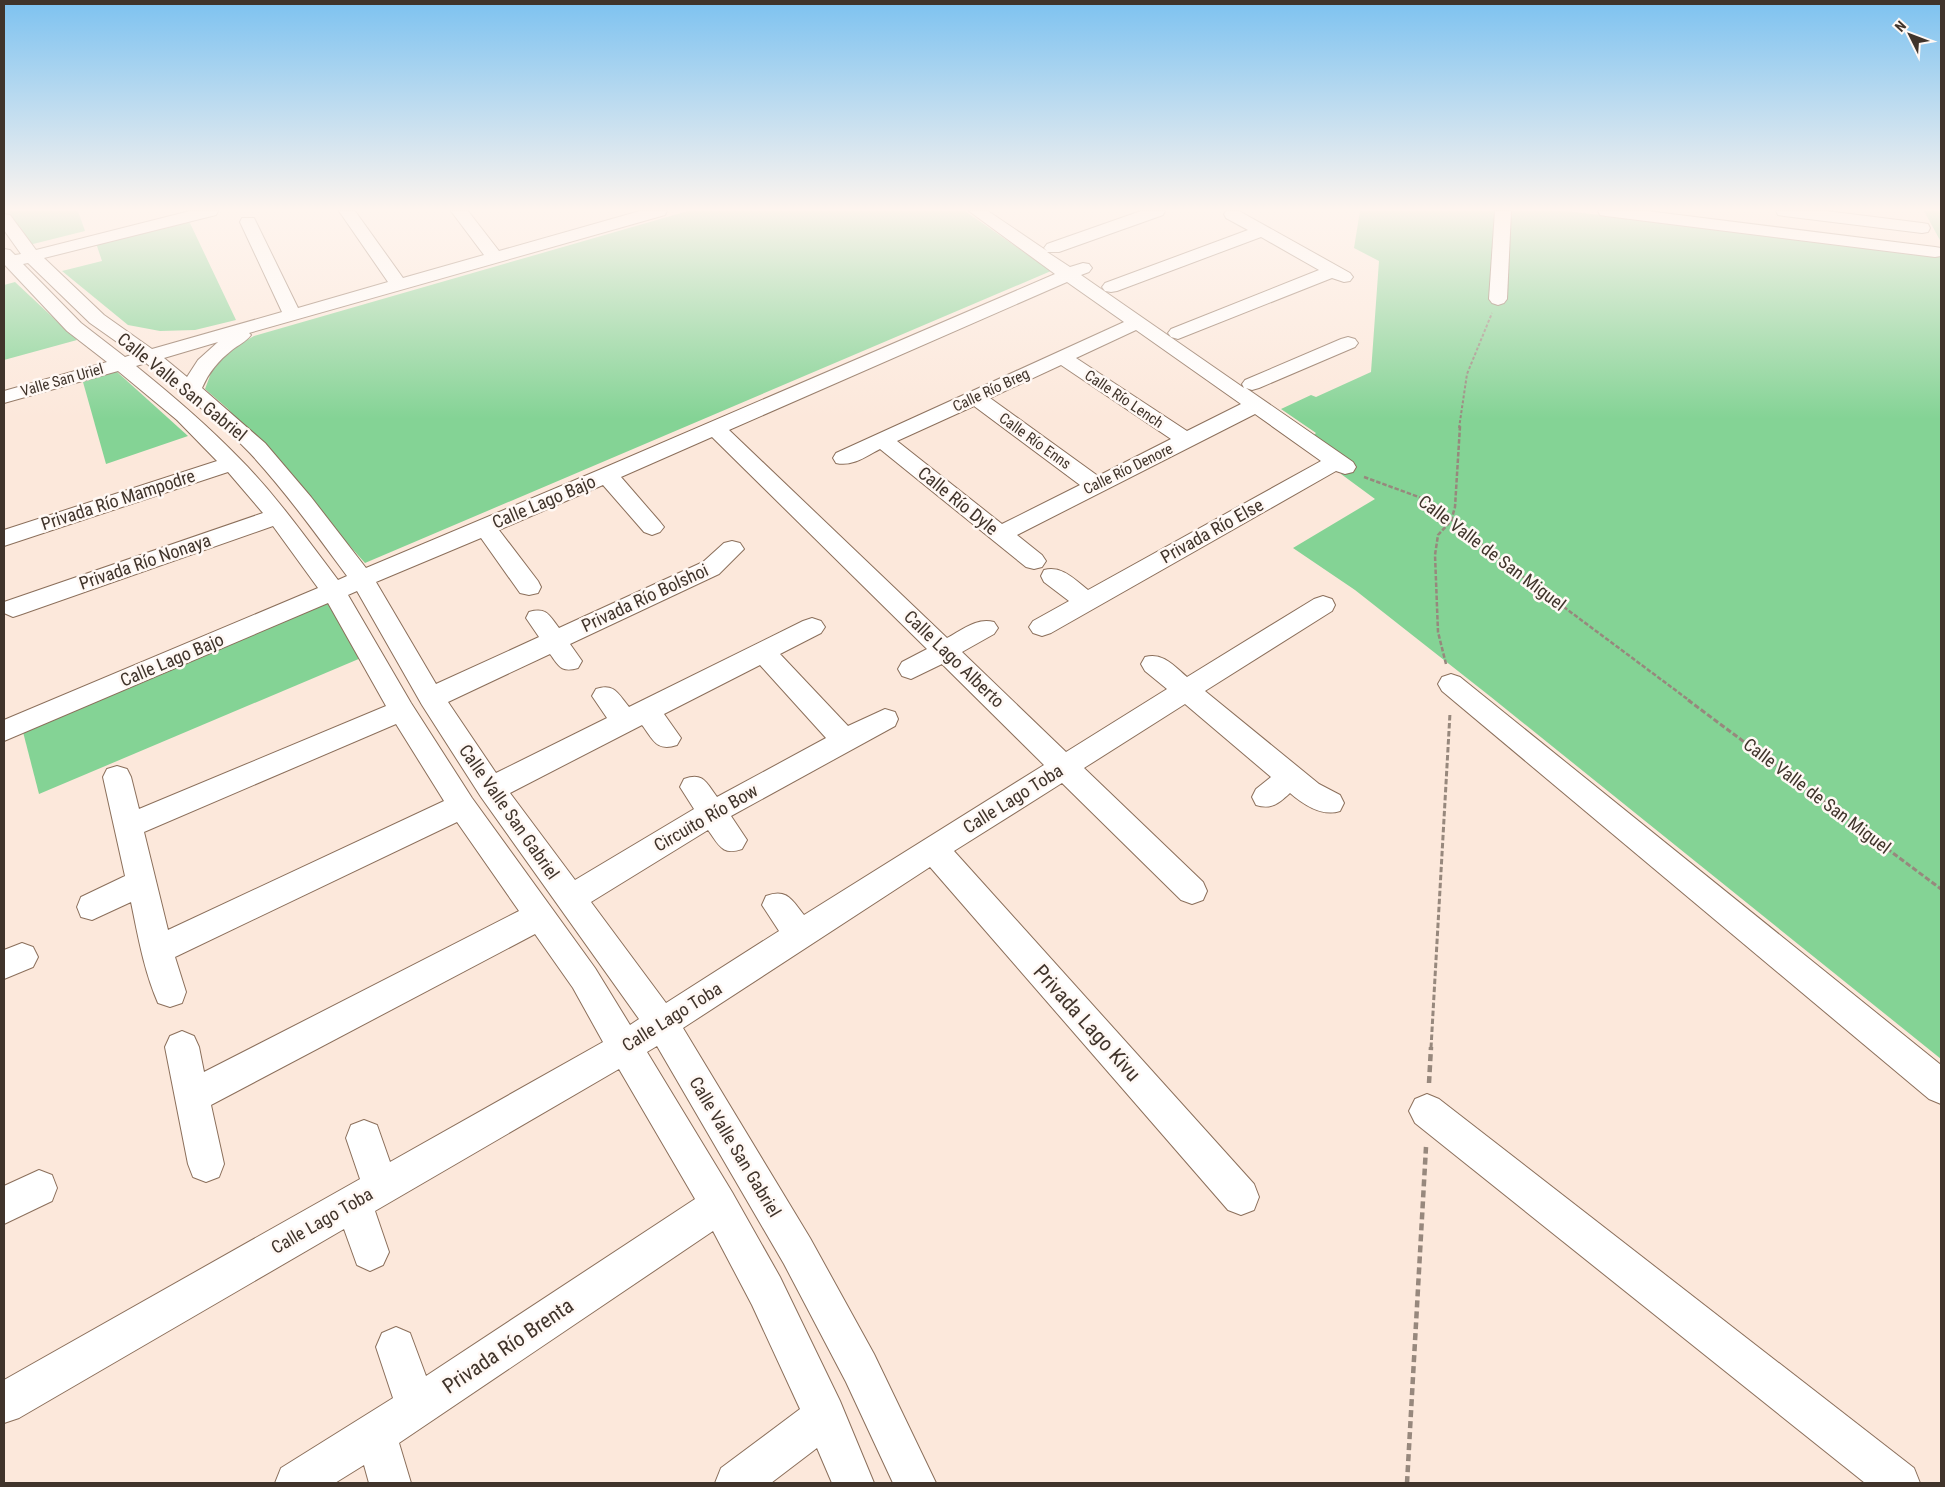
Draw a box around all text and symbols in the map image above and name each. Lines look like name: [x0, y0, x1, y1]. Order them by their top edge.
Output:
north arrow: [1885, 10, 1935, 60]
text: N: [1892, 18, 1909, 35]
street label: Calle Valle San Gabriel: [114, 328, 251, 445]
street label: Valle San Uriel: [19, 360, 105, 400]
street label: Calle Río Breg: [950, 364, 1032, 416]
street label: Calle Río Lench: [1081, 366, 1167, 432]
street label: Calle Río Enns: [996, 409, 1075, 473]
street label: Calle Río Denore: [1080, 440, 1176, 498]
street label: Calle Río Dyle: [914, 462, 1003, 539]
street label: Privada Río Mampodre: [38, 465, 198, 534]
street label: Calle Lago Bajo: [489, 470, 599, 533]
street label: Calle Valle de San Miguel: [1415, 490, 1570, 615]
street label: Privada Río Else: [1157, 494, 1267, 567]
street label: Privada Río Nonaya: [76, 529, 213, 594]
street label: Privada Río Bolshoi: [578, 559, 712, 636]
street label: Calle Lago Alberto: [900, 606, 1009, 712]
street label: Calle Lago Bajo: [117, 628, 227, 691]
street label: Calle Valle de San Miguel: [1740, 733, 1895, 858]
street label: Calle Valle San Gabriel: [455, 740, 564, 883]
street label: Calle Lago Toba: [959, 760, 1066, 838]
street label: Circuito Río Bow: [650, 779, 762, 856]
street label: Privada Lago Kivu: [1028, 960, 1146, 1086]
street label: Calle Lago Toba: [618, 978, 725, 1056]
street label: Calle Valle San Gabriel: [685, 1073, 786, 1221]
street label: Calle Lago Toba: [267, 1183, 376, 1258]
street label: Privada Río Brenta: [438, 1293, 578, 1399]

